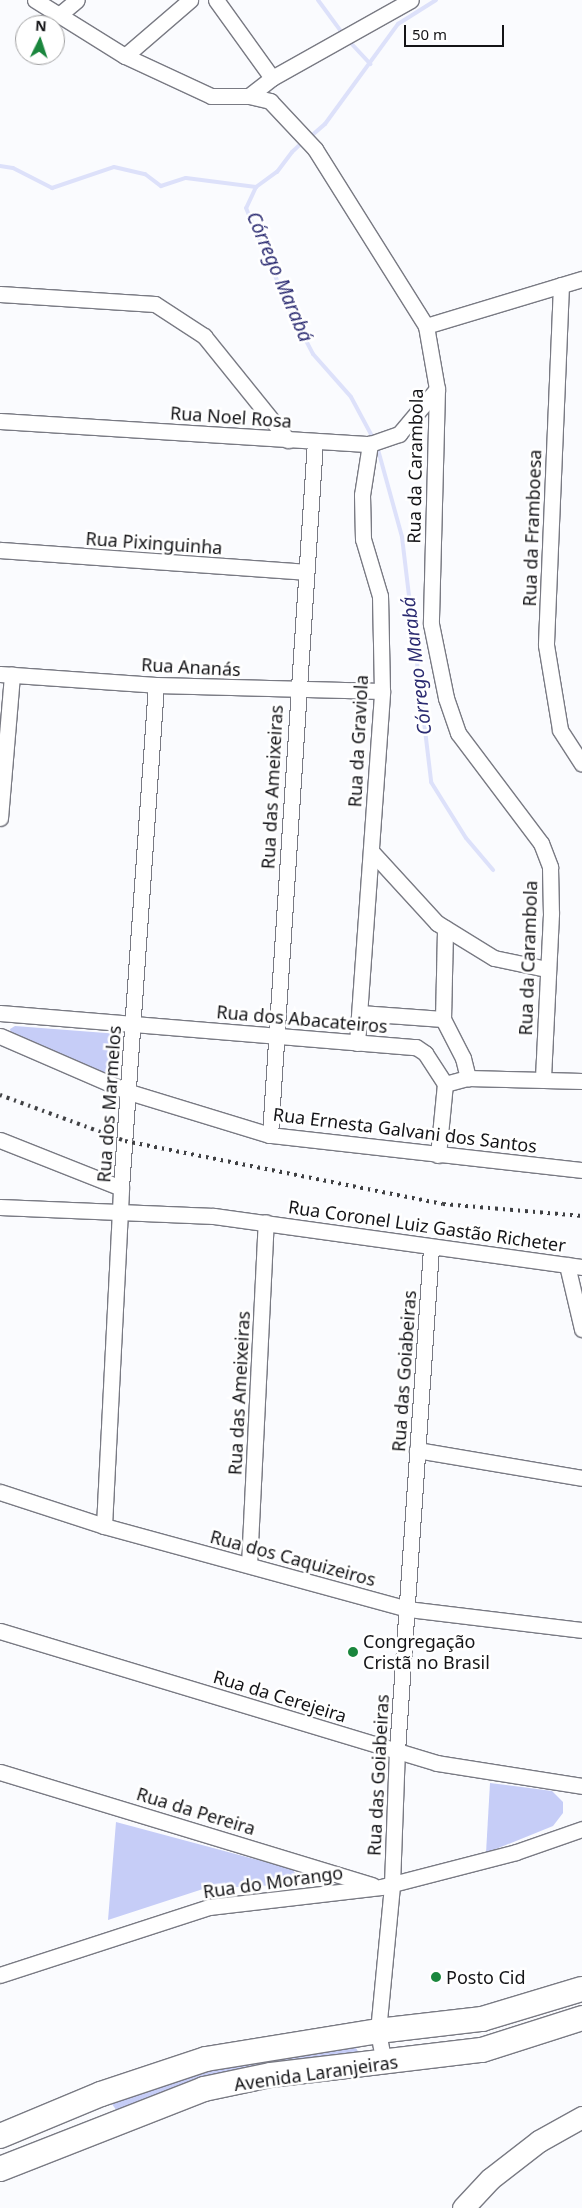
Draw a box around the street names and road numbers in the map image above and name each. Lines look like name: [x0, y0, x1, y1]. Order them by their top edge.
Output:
street label: Rua da Carambola: [403, 388, 427, 544]
street label: Rua Noel Rosa: [169, 402, 293, 432]
street label: Rua da Framboesa: [518, 449, 546, 607]
street label: Rua Pixinguinha: [85, 527, 223, 559]
street label: Rua Ananás: [141, 654, 241, 680]
street label: Rua da Graviola: [344, 674, 372, 808]
street label: Rua das Ameixeiras: [257, 704, 287, 870]
street label: Rua da Carambola: [514, 880, 542, 1036]
street label: Rua dos Abacateiros: [216, 1001, 388, 1037]
street label: Rua dos Marmelos: [93, 1025, 125, 1183]
street label: Rua Ernesta Galvani dos Santos: [272, 1103, 538, 1157]
street label: Rua Coronel Luiz Gastão Richeter: [287, 1196, 567, 1256]
street label: Rua das Goiabeiras: [388, 1289, 420, 1453]
street label: Rua das Ameixeiras: [224, 1310, 254, 1476]
street label: Rua dos Caquizeiros: [208, 1526, 378, 1590]
street label: Rua da Cerejeira: [211, 1665, 349, 1727]
street label: Rua das Goiabeiras: [363, 1694, 393, 1856]
street label: Rua da Pereira: [134, 1783, 258, 1839]
street label: Rua do Morango: [202, 1861, 344, 1903]
street label: Avenida Laranjeiras: [233, 2051, 399, 2095]

